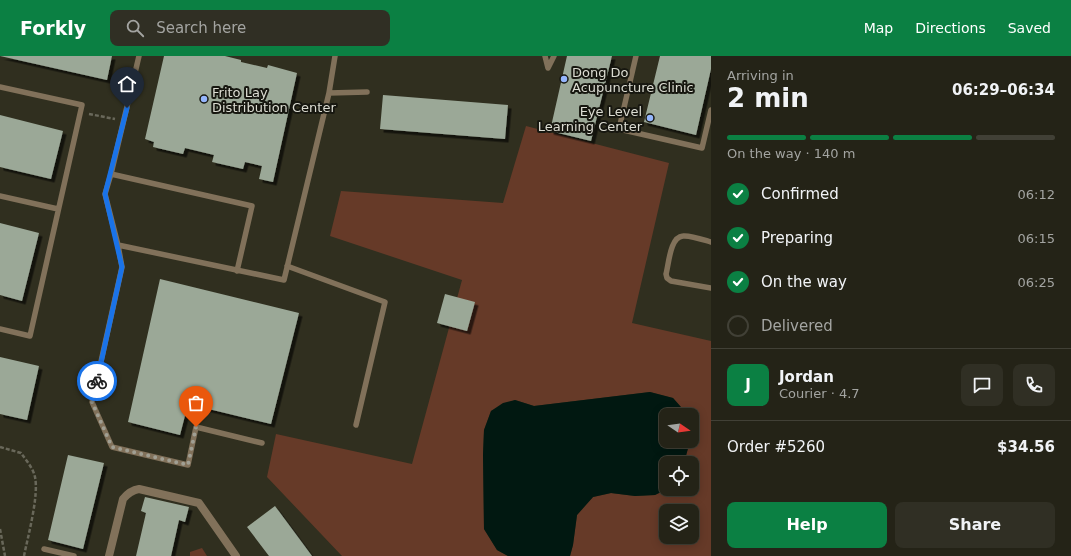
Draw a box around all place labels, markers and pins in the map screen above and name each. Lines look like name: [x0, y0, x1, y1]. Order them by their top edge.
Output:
place label: Dong Do Acupuncture Clinic: [572, 65, 694, 95]
pin: [110, 67, 144, 108]
marker: Dong Do Acupuncture Clinic: [559, 74, 569, 84]
place label: Frito Lay Distribution Center: [212, 85, 336, 115]
marker: Frito Lay Distribution Center: [199, 94, 209, 104]
place label: Eye Level Learning Center: [538, 104, 643, 134]
marker: Eye Level Learning Center: [645, 113, 655, 123]
pin: [179, 386, 213, 427]

